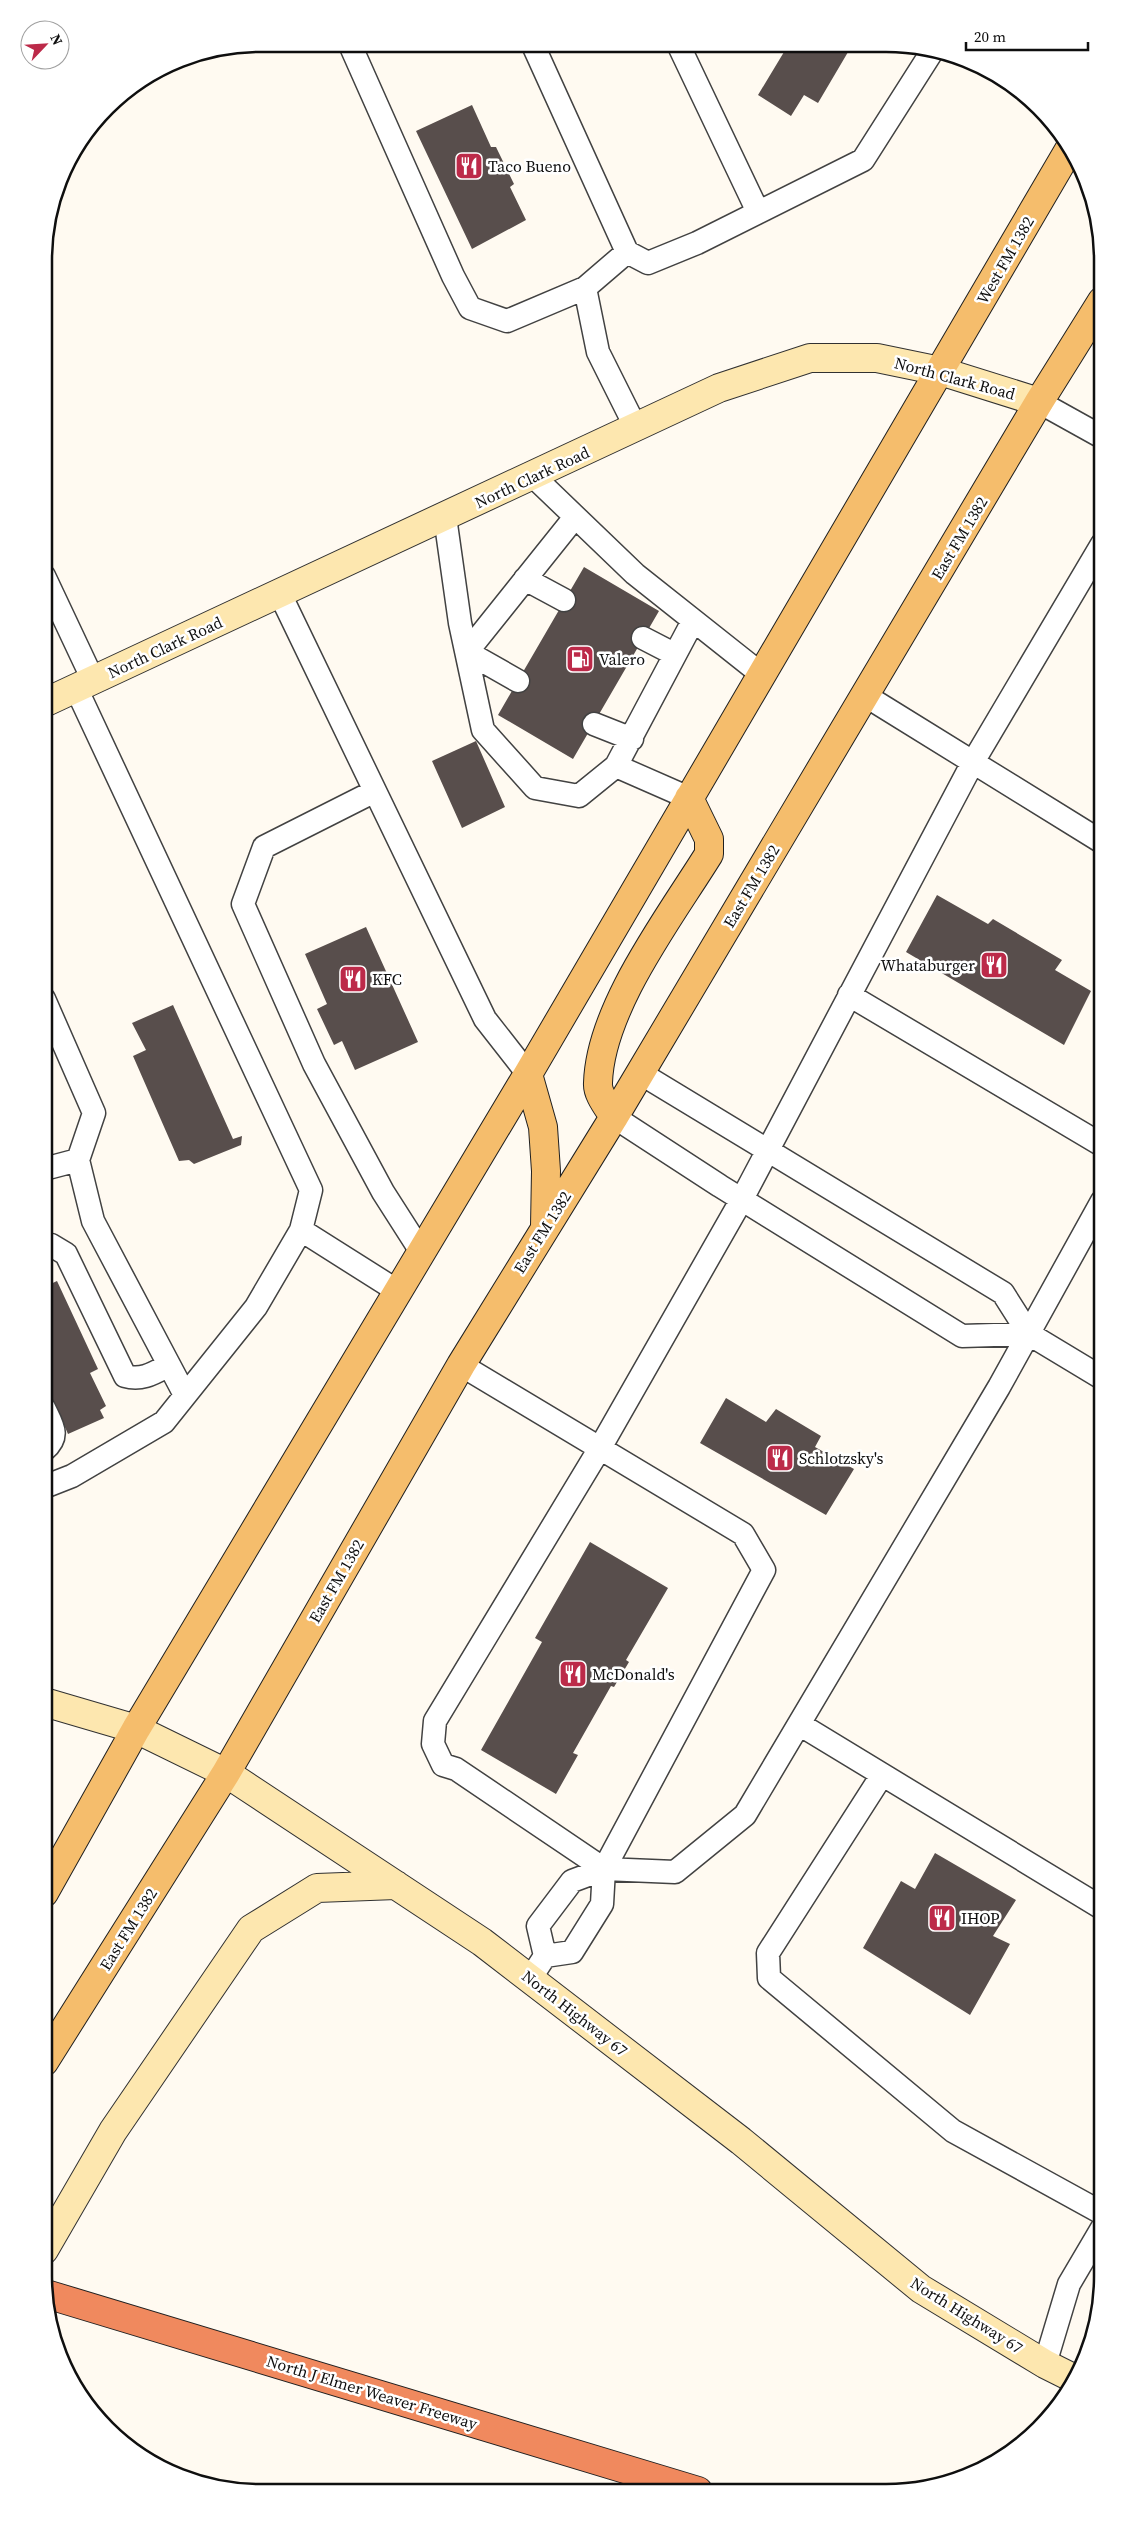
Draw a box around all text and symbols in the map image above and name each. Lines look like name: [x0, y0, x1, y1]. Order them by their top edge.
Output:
north arrow: [20, 20, 70, 70]
scale bar: [966, 20, 1088, 52]
text: 20 m: [974, 26, 1006, 47]
text: N: [46, 31, 68, 48]
restaurant icon: Taco Bueno: [454, 151, 484, 181]
place label: Taco Bueno: [488, 155, 571, 177]
street label: West FM 1382: [971, 212, 1039, 308]
street label: North Clark Road: [892, 351, 1018, 405]
street label: North Clark Road: [471, 441, 593, 513]
street label: East FM 1382: [926, 492, 992, 584]
street label: North Clark Road: [104, 611, 226, 683]
fuel station icon: Valero: [565, 644, 595, 674]
place label: Valero: [599, 648, 645, 670]
street label: East FM 1382: [718, 840, 784, 932]
restaurant icon: Whataburger: [979, 950, 1009, 980]
place label: Whataburger: [880, 954, 975, 976]
restaurant icon: KFC: [338, 964, 368, 994]
place label: KFC: [372, 968, 402, 990]
street label: East FM 1382: [508, 1187, 576, 1277]
restaurant icon: Schlotzsky's: [765, 1443, 795, 1473]
place label: Schlotzsky's: [799, 1447, 883, 1469]
street label: East FM 1382: [303, 1535, 369, 1627]
restaurant icon: McDonald's: [558, 1659, 588, 1689]
place label: McDonald's: [592, 1663, 675, 1685]
street label: East FM 1382: [94, 1884, 162, 1974]
restaurant icon: IHOP: [927, 1903, 957, 1933]
place label: IHOP: [961, 1907, 1000, 1929]
street label: North Highway 67: [518, 1965, 632, 2061]
street label: North Highway 67: [907, 2272, 1027, 2358]
street label: North J Elmer Weaver Freeway: [264, 2349, 481, 2435]

